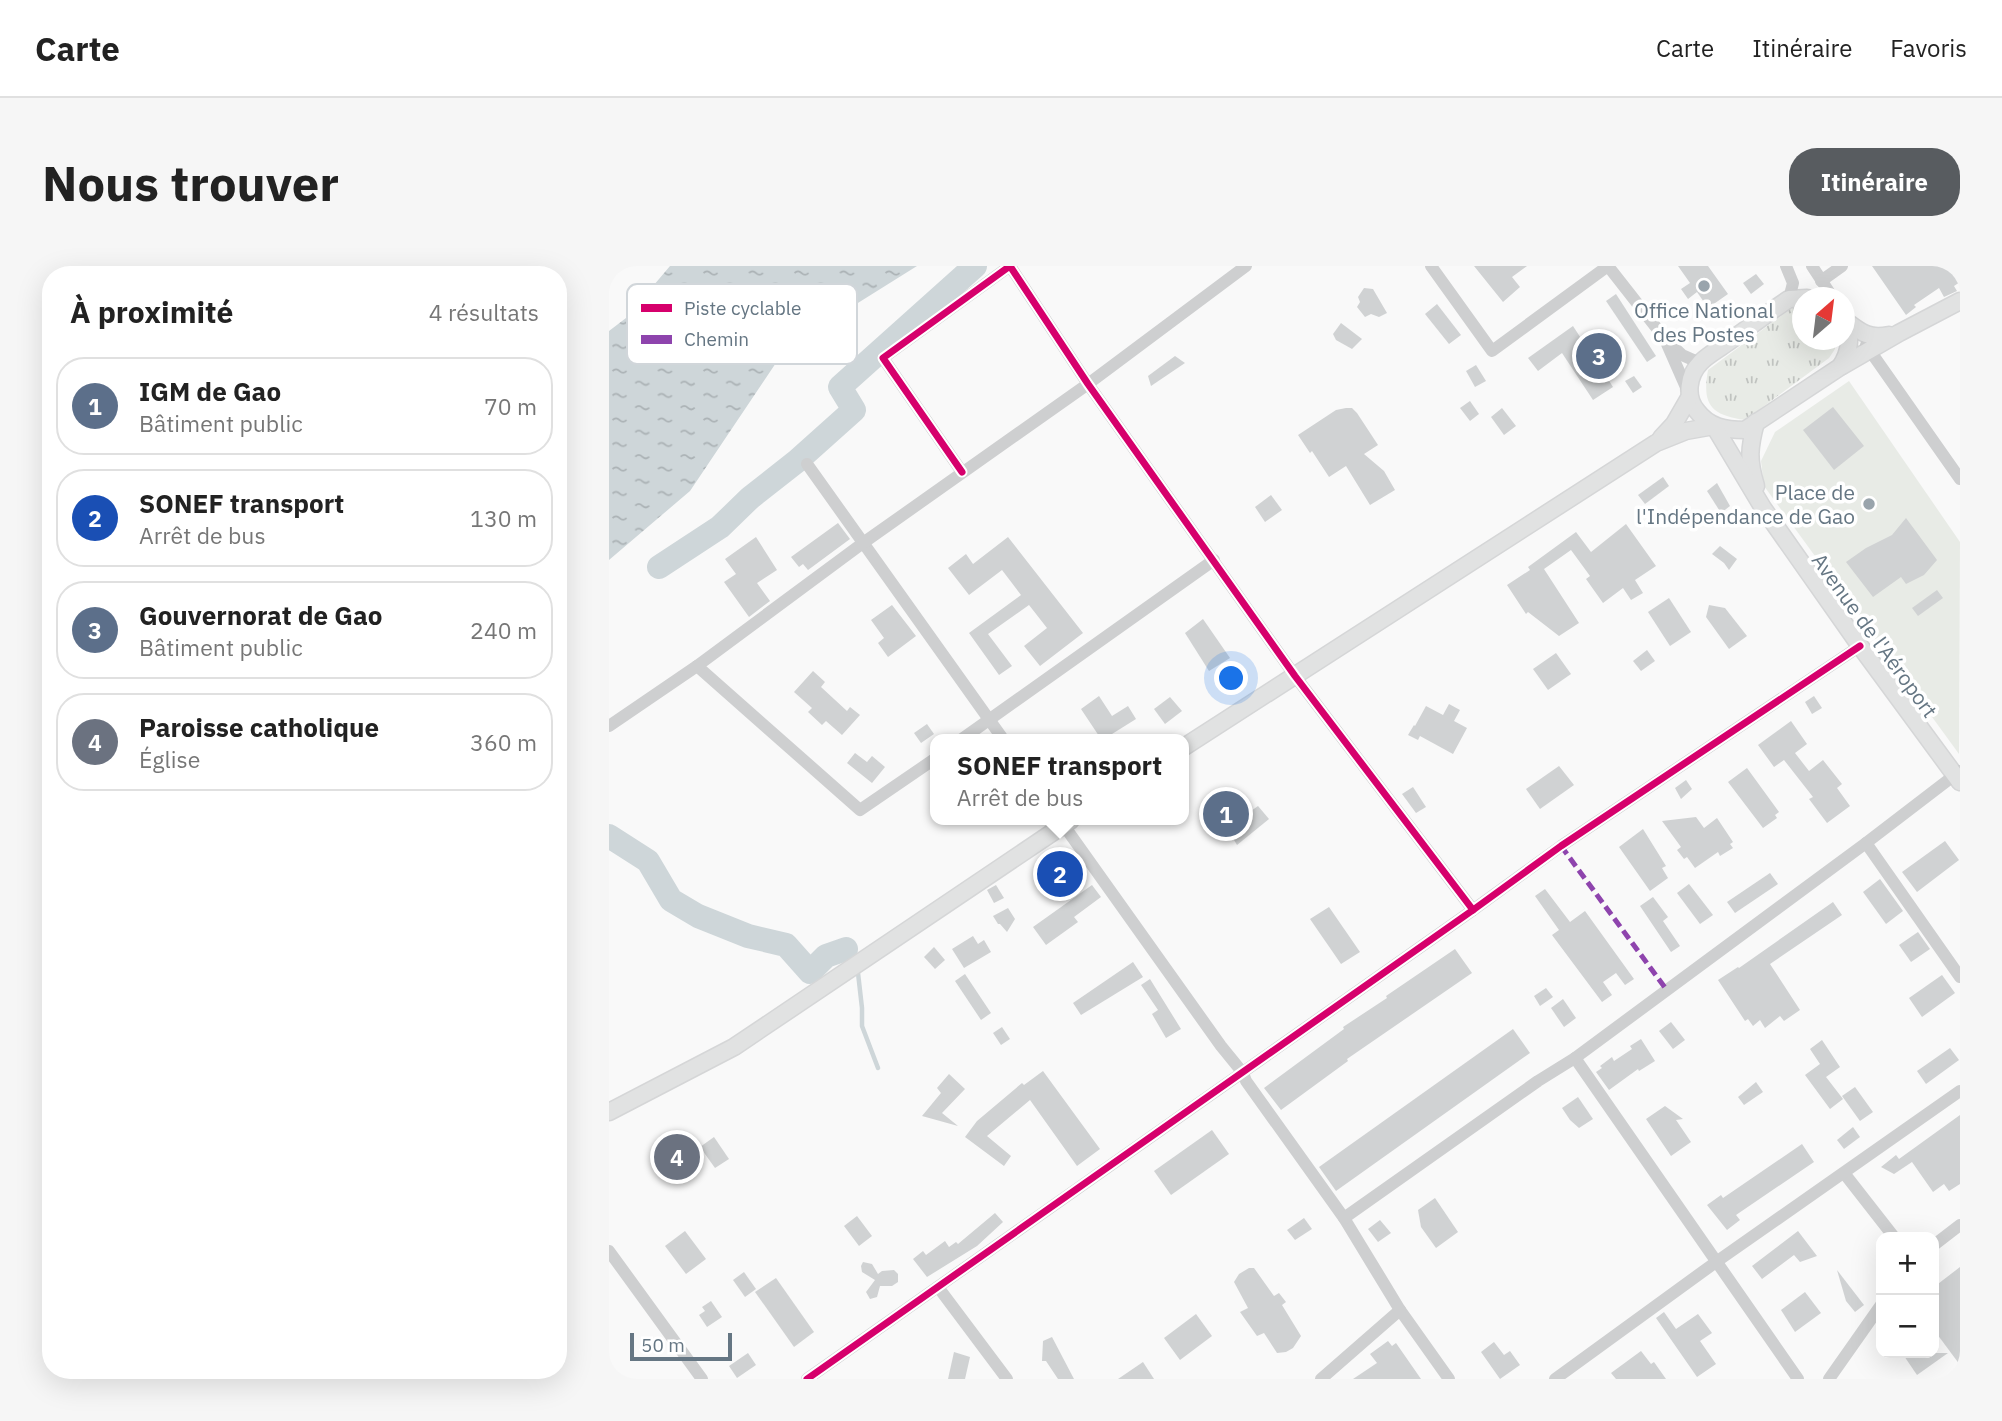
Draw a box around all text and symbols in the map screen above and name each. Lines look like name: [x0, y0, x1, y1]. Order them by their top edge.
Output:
text: Carte: [35, 27, 120, 70]
text: Carte: [1656, 32, 1714, 64]
text: Itinéraire: [1752, 32, 1852, 64]
text: Favoris: [1890, 32, 1967, 64]
button: Itinéraire: [1789, 148, 1960, 216]
text: Nous trouver: [42, 151, 339, 214]
marker: Office National des Postes: [1696, 278, 1712, 294]
legend: [627, 284, 857, 364]
north arrow: [1792, 287, 1855, 350]
text: À proximité: [70, 292, 233, 331]
text: Piste cyclable: [684, 296, 801, 320]
place label: Office National des Postes: [1634, 296, 1774, 348]
text: 4 résultats: [429, 297, 539, 327]
text: Chemin: [684, 327, 749, 351]
pin: 3: [1576, 330, 1622, 382]
text: IGM de Gao: [139, 374, 281, 408]
text: 1: [88, 391, 102, 421]
text: 70 m: [484, 391, 537, 421]
text: Bâtiment public: [139, 408, 303, 438]
place label: Place de l'Indépendance de Gao: [1636, 478, 1855, 530]
text: SONEF transport: [139, 486, 344, 520]
marker: Place de l'Indépendance de Gao: [1861, 496, 1877, 512]
text: 2: [88, 503, 102, 533]
text: 130 m: [470, 503, 537, 533]
text: Arrêt de bus: [139, 520, 266, 550]
street label: Avenue de l'Aéroport: [1806, 547, 1944, 723]
text: Gouvernorat de Gao: [139, 598, 383, 632]
text: 3: [88, 615, 102, 645]
text: 240 m: [470, 615, 537, 645]
text: Bâtiment public: [139, 632, 303, 662]
your location: [1214, 661, 1248, 695]
text: Paroisse catholique: [139, 710, 379, 744]
text: 4: [88, 727, 102, 757]
text: 360 m: [470, 727, 537, 757]
popup: [930, 734, 1189, 825]
text: Église: [139, 744, 200, 774]
text: SONEF transport: [957, 748, 1162, 782]
text: Arrêt de bus: [957, 782, 1084, 812]
pin: 1: [1203, 788, 1249, 840]
pin: 2: [1037, 848, 1083, 900]
pin: 4: [654, 1131, 700, 1183]
map controls: [1876, 1232, 1939, 1358]
button: +: [1876, 1232, 1939, 1295]
button: −: [1876, 1295, 1939, 1358]
scale bar: [630, 1330, 731, 1362]
text: 50 m: [641, 1333, 685, 1357]

